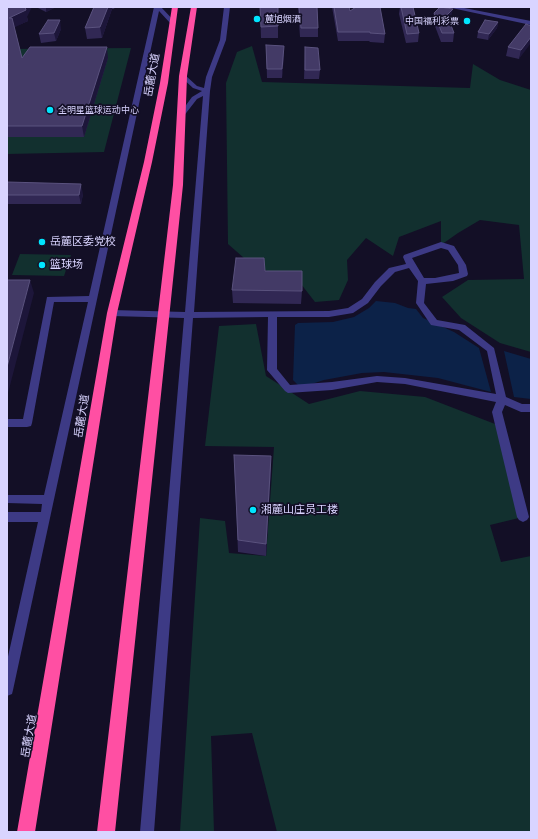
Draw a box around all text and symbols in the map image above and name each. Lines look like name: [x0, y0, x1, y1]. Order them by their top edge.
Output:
marker: 麓旭烟酒: [252, 14, 262, 24]
place label: 麓旭烟酒: [265, 14, 301, 24]
place label: 中国福利彩票: [405, 16, 459, 26]
marker: 中国福利彩票: [462, 16, 472, 26]
street label: 岳麓大道: [142, 52, 162, 98]
marker: 全明星篮球运动中心: [45, 105, 55, 115]
place label: 全明星篮球运动中心: [58, 105, 139, 115]
place label: 岳麓区委党校: [50, 235, 116, 249]
marker: 岳麓区委党校: [37, 237, 47, 247]
place label: 篮球场: [50, 258, 83, 272]
marker: 篮球场: [37, 260, 47, 270]
street label: 岳麓大道: [72, 393, 92, 439]
place label: 湘麓山庄员工楼: [261, 503, 338, 517]
marker: 湘麓山庄员工楼: [248, 505, 258, 515]
street label: 岳麓大道: [19, 713, 39, 759]

